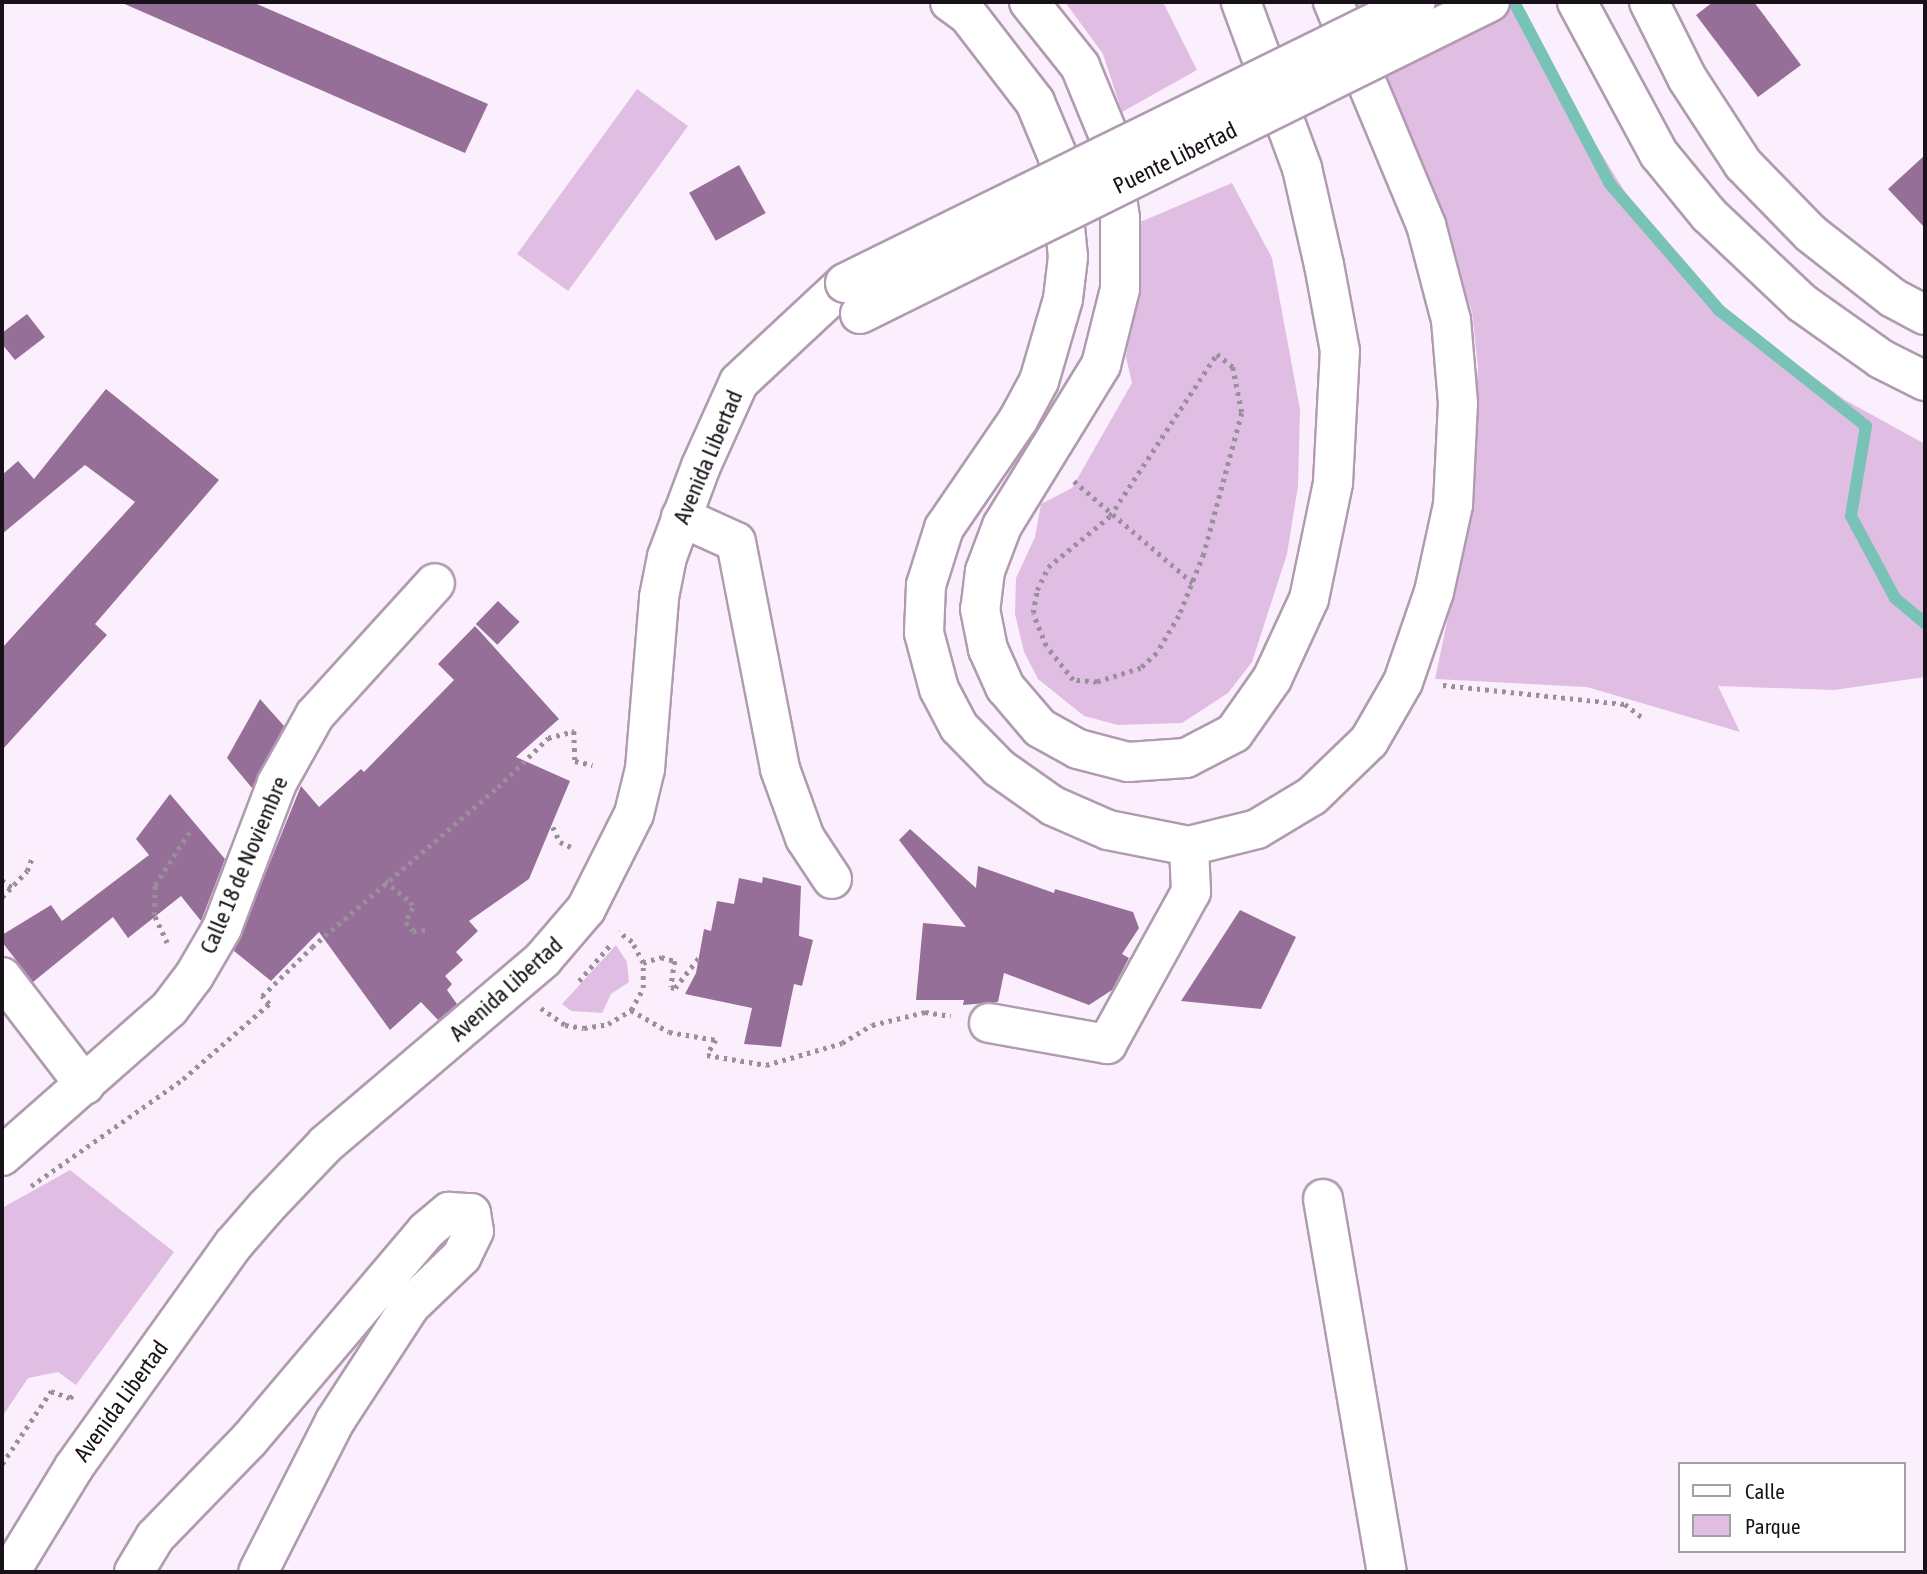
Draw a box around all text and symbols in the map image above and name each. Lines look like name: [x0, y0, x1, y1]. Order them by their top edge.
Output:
street label: Puente Libertad: [1109, 116, 1241, 200]
street label: Avenida Libertad: [667, 386, 749, 528]
street label: Calle 18 de Noviembre: [194, 772, 294, 958]
street label: Avenida Libertad: [444, 931, 568, 1047]
street label: Avenida Libertad: [68, 1335, 174, 1467]
legend: [1678, 1462, 1906, 1553]
text: Calle: [1745, 1479, 1785, 1503]
text: Parque: [1745, 1514, 1800, 1538]

